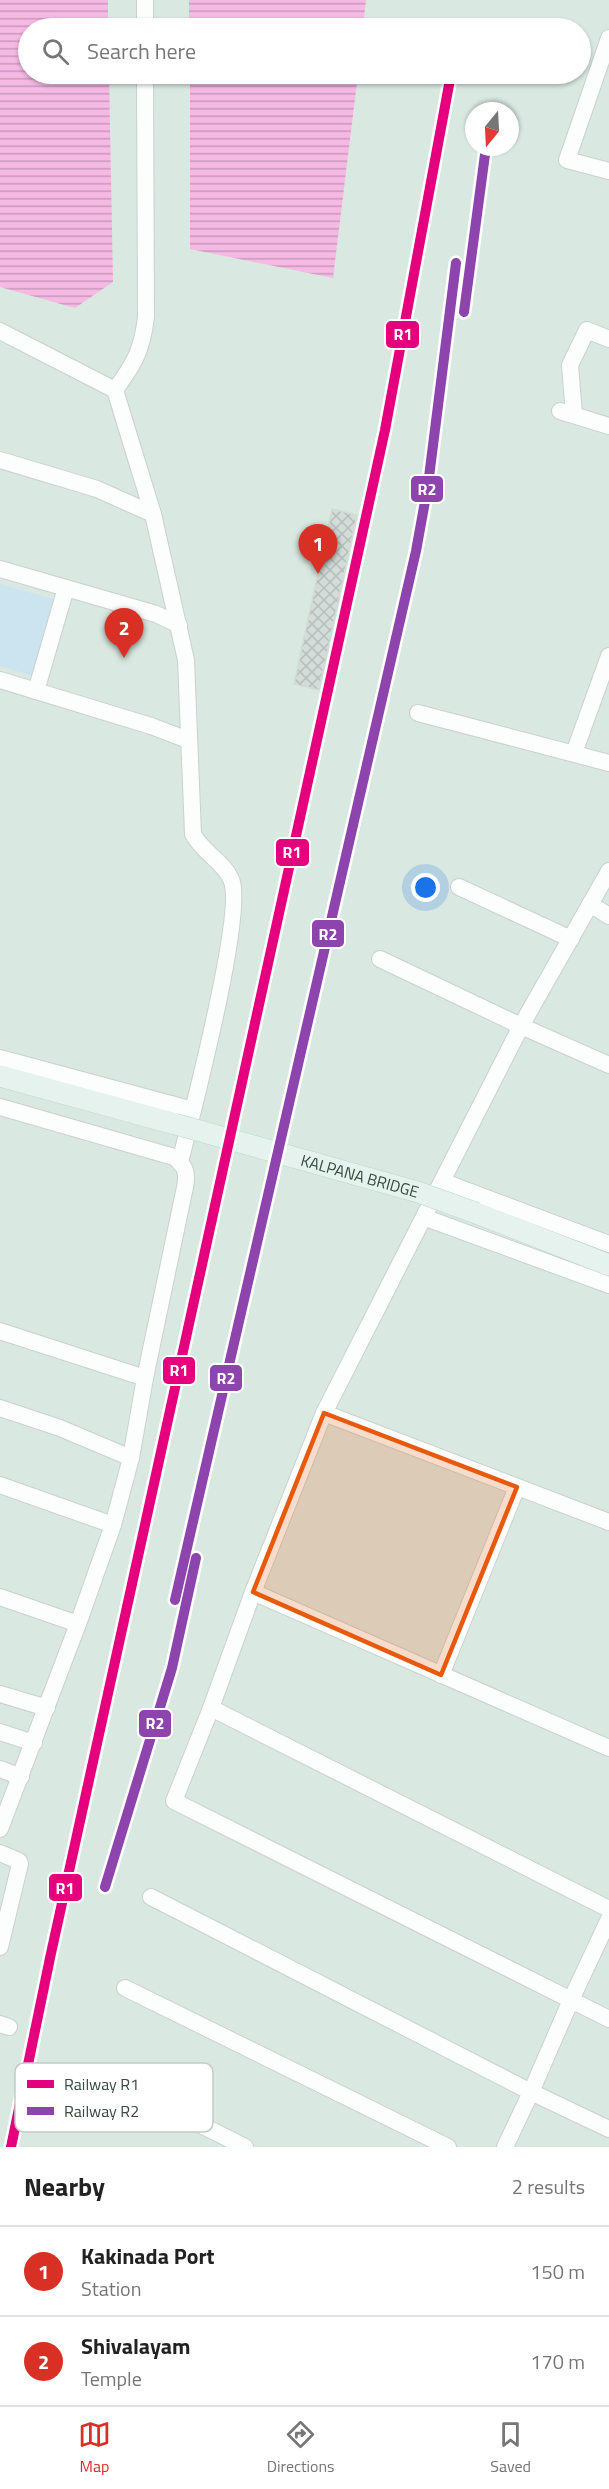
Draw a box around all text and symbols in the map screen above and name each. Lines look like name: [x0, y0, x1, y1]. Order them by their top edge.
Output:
search box: [18, 18, 591, 84]
text: Search here: [87, 34, 196, 68]
icon: search: [39, 35, 72, 68]
north arrow: [465, 102, 519, 156]
line badge: R1: [385, 320, 420, 349]
text: R1: [394, 322, 412, 346]
line badge: R2: [410, 475, 444, 503]
text: R2: [418, 477, 436, 501]
pin: 1: [298, 524, 338, 574]
pin: 2: [104, 608, 144, 658]
line badge: R1: [275, 838, 310, 867]
text: R1: [283, 840, 301, 864]
your location: [411, 873, 440, 902]
line badge: R2: [311, 919, 345, 948]
text: R2: [319, 922, 337, 946]
street label: KALPANA BRIDGE: [298, 1148, 422, 1204]
line badge: R1: [162, 1356, 196, 1385]
text: R1: [170, 1358, 188, 1382]
line badge: R2: [209, 1364, 243, 1392]
text: R2: [217, 1366, 235, 1390]
line badge: R2: [138, 1709, 172, 1738]
text: R2: [146, 1711, 164, 1735]
line badge: R1: [48, 1873, 83, 1902]
text: R1: [56, 1876, 74, 1900]
legend: [15, 2063, 213, 2132]
text: Railway R1: [64, 2072, 139, 2096]
text: Railway R2: [64, 2099, 139, 2123]
text: Nearby: [24, 2167, 105, 2206]
text: 2 results: [512, 2171, 585, 2202]
text: Kakinada Port: [81, 2239, 215, 2273]
text: 1: [38, 2256, 49, 2287]
text: 150 m: [530, 2256, 585, 2287]
text: Station: [81, 2273, 141, 2304]
text: Shivalayam: [81, 2329, 190, 2363]
text: 2: [38, 2346, 49, 2377]
text: 170 m: [530, 2346, 585, 2377]
text: Temple: [81, 2363, 142, 2394]
tab: Map: [78, 2418, 111, 2478]
tab: Directions: [267, 2418, 335, 2478]
tab: Saved: [490, 2418, 531, 2478]

